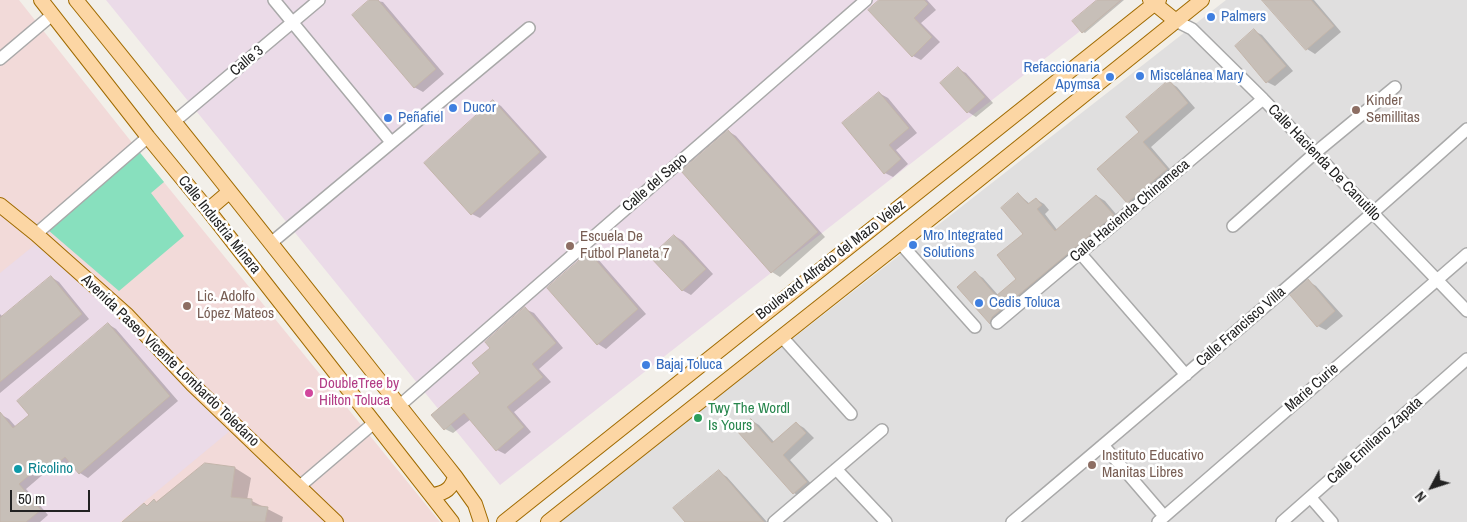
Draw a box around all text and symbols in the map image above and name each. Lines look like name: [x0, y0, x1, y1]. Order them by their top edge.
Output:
place label: Palmers: [1221, 8, 1266, 26]
marker: Palmers: [1205, 11, 1217, 23]
street label: Calle 3: [227, 42, 267, 80]
place label: Refaccionaria Apymsa: [1023, 59, 1100, 94]
place label: Miscelánea Mary: [1150, 67, 1244, 85]
marker: Miscelánea Mary: [1134, 70, 1146, 82]
marker: Refaccionaria Apymsa: [1104, 71, 1116, 83]
place label: Kinder Semillitas: [1366, 92, 1420, 127]
place label: Ducor: [463, 99, 496, 117]
street label: Calle Hacienda De Canutillo: [1264, 101, 1384, 225]
marker: Ducor: [447, 102, 459, 114]
marker: Kinder Semillitas: [1350, 104, 1362, 116]
place label: Peñafiel: [398, 109, 443, 127]
marker: Peñafiel: [382, 112, 394, 124]
street label: Calle del Sapo: [619, 150, 691, 216]
street label: Calle Hacienda Chinameca: [1067, 156, 1193, 266]
street label: Calle Industria Minera: [174, 172, 264, 278]
street label: Boulevard Alfredo del Mazo Velez: [753, 196, 909, 324]
place label: Mro Integrated Solutions: [923, 227, 1003, 262]
place label: Escuela De Futbol Planeta 7: [580, 228, 670, 263]
marker: Mro Integrated Solutions: [907, 239, 919, 251]
marker: Escuela De Futbol Planeta 7: [564, 240, 576, 252]
street label: Avenida Paseo Vicente Lombardo Toledano: [77, 271, 263, 451]
street label: Calle Francisco Villa: [1193, 283, 1289, 371]
place label: Lic. Adolfo López Mateos: [197, 288, 274, 323]
place label: Cedis Toluca: [989, 294, 1060, 312]
marker: Cedis Toluca: [973, 297, 985, 309]
marker: Lic. Adolfo López Mateos: [181, 300, 193, 312]
place label: Bajaj Toluca: [656, 356, 722, 374]
marker: Bajaj Toluca: [640, 359, 652, 371]
street label: Marie Curie: [1282, 360, 1342, 416]
place label: DoubleTree by Hilton Toluca: [319, 375, 399, 410]
marker: DoubleTree by Hilton Toluca: [303, 387, 315, 399]
street label: Calle Emiliano Zapata: [1324, 394, 1426, 488]
place label: Twy The Wordl Is Yours: [708, 400, 790, 435]
marker: Twy The Wordl Is Yours: [692, 412, 704, 424]
place label: Instituto Educativo Manitas Libres: [1102, 447, 1204, 482]
marker: Instituto Educativo Manitas Libres: [1086, 459, 1098, 471]
place label: Ricolino: [28, 460, 73, 478]
north arrow: [1407, 462, 1457, 512]
marker: Ricolino: [12, 463, 24, 475]
scale bar: [12, 480, 92, 512]
text: 50 m: [18, 488, 45, 509]
text: N: [1411, 488, 1430, 506]

